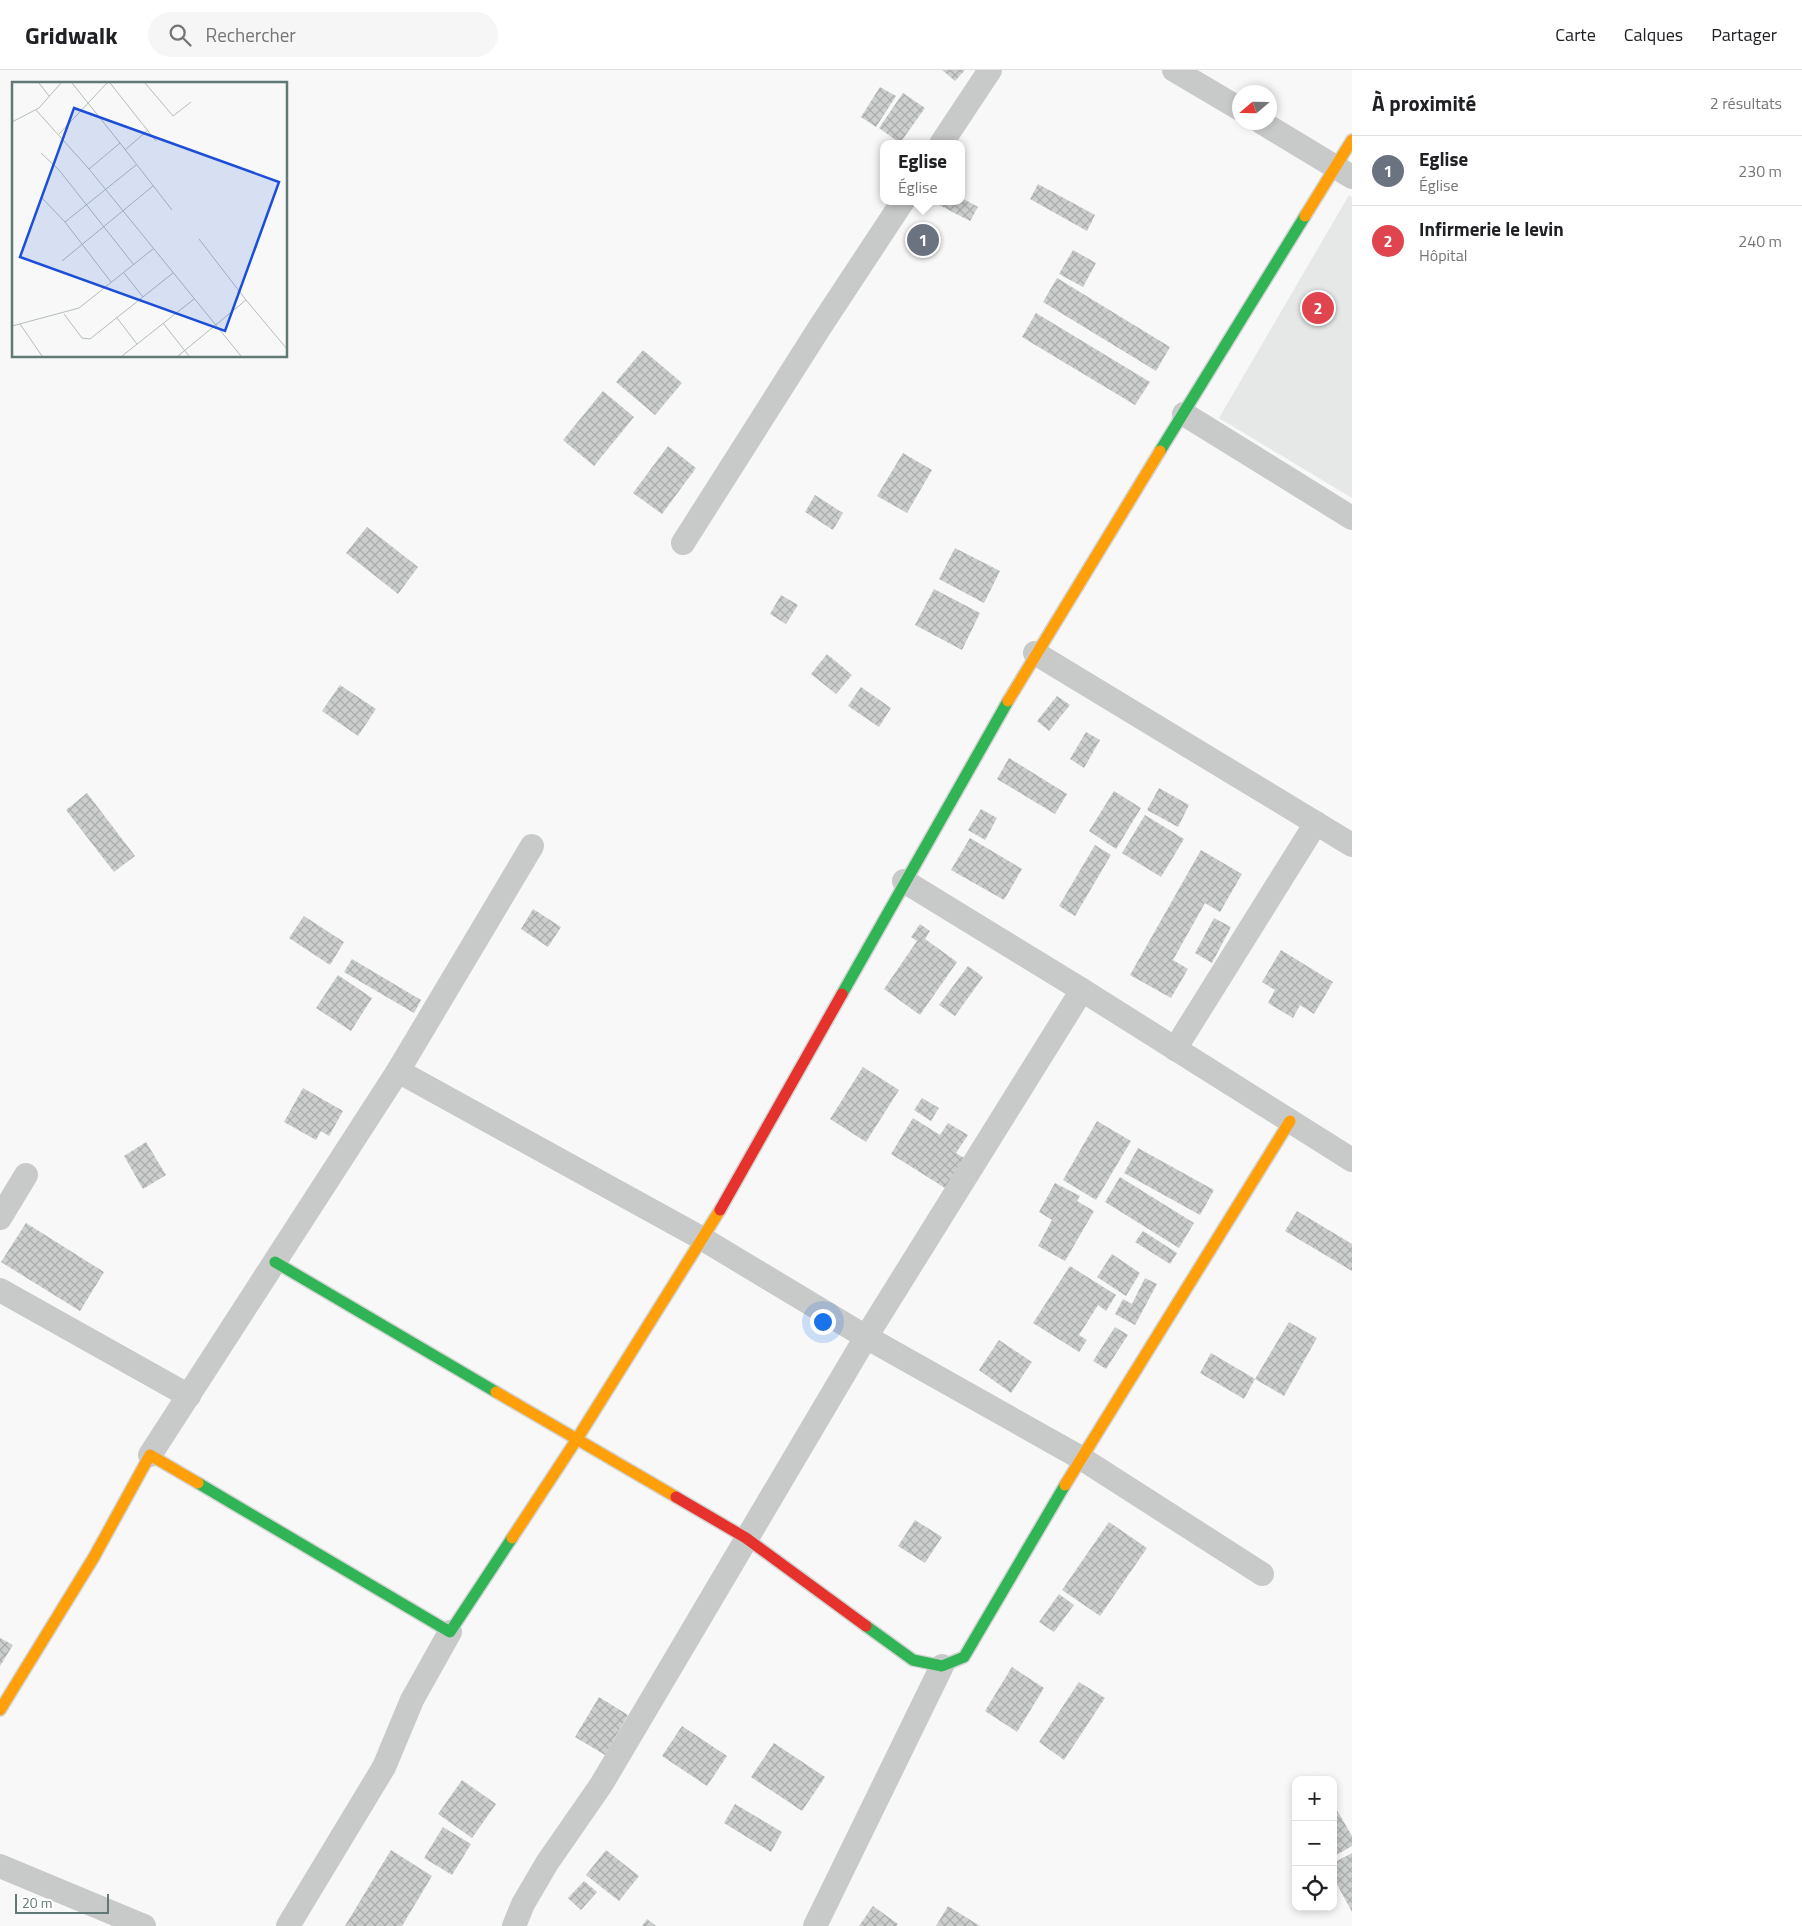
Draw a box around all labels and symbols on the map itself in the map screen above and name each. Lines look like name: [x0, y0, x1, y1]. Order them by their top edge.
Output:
inset map: [12, 82, 288, 358]
north arrow: [1232, 85, 1277, 130]
pin: 1: [907, 221, 939, 259]
pin: 2: [1302, 289, 1334, 327]
your location: [810, 1309, 836, 1335]
scale bar: [15, 1891, 109, 1914]

